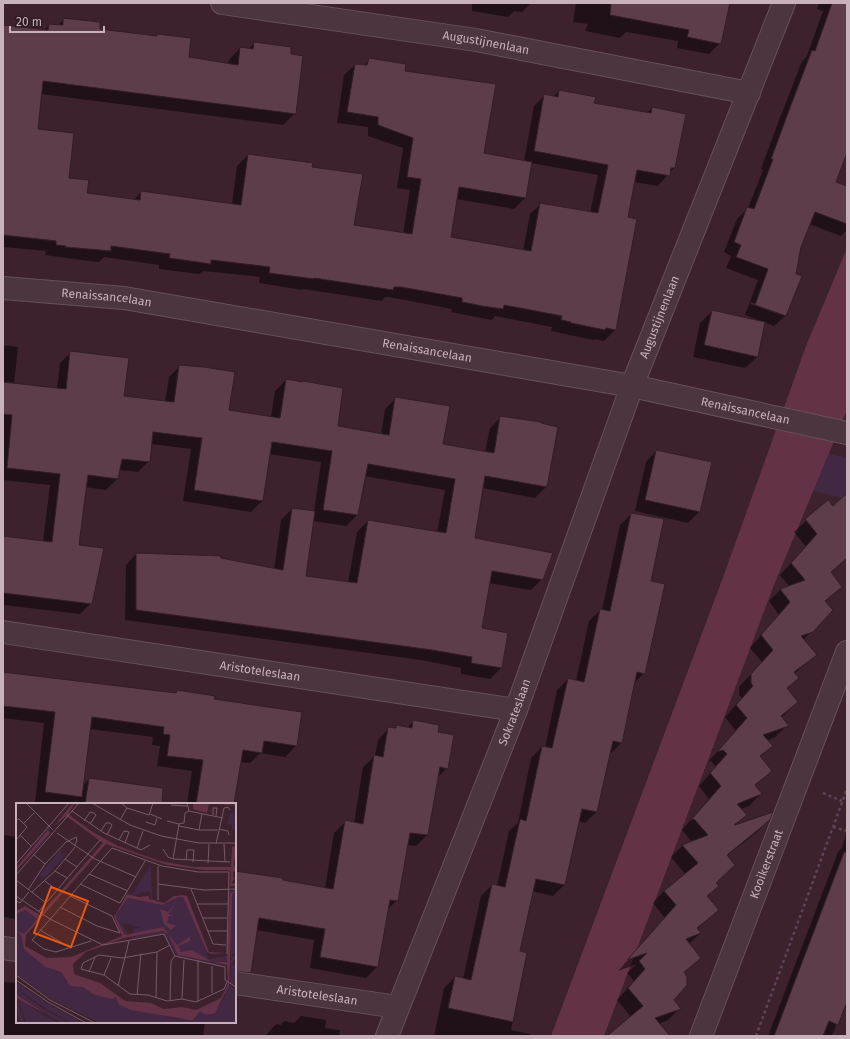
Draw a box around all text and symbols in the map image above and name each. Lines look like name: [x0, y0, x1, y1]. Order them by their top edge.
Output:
scale bar: [10, 8, 104, 34]
text: 20 m: [16, 15, 42, 29]
street label: Augustijnenlaan: [442, 28, 531, 57]
street label: Augustijnenlaan: [637, 274, 682, 360]
street label: Renaissancelaan: [61, 286, 153, 310]
street label: Renaissancelaan: [381, 336, 473, 365]
street label: Renaissancelaan: [700, 394, 791, 427]
street label: Aristoteleslaan: [219, 658, 301, 684]
street label: Sokrateslaan: [496, 677, 534, 748]
inset map: [16, 803, 236, 1023]
street label: Kooikerstraat: [747, 827, 786, 901]
street label: Aristoteleslaan: [276, 982, 358, 1008]

